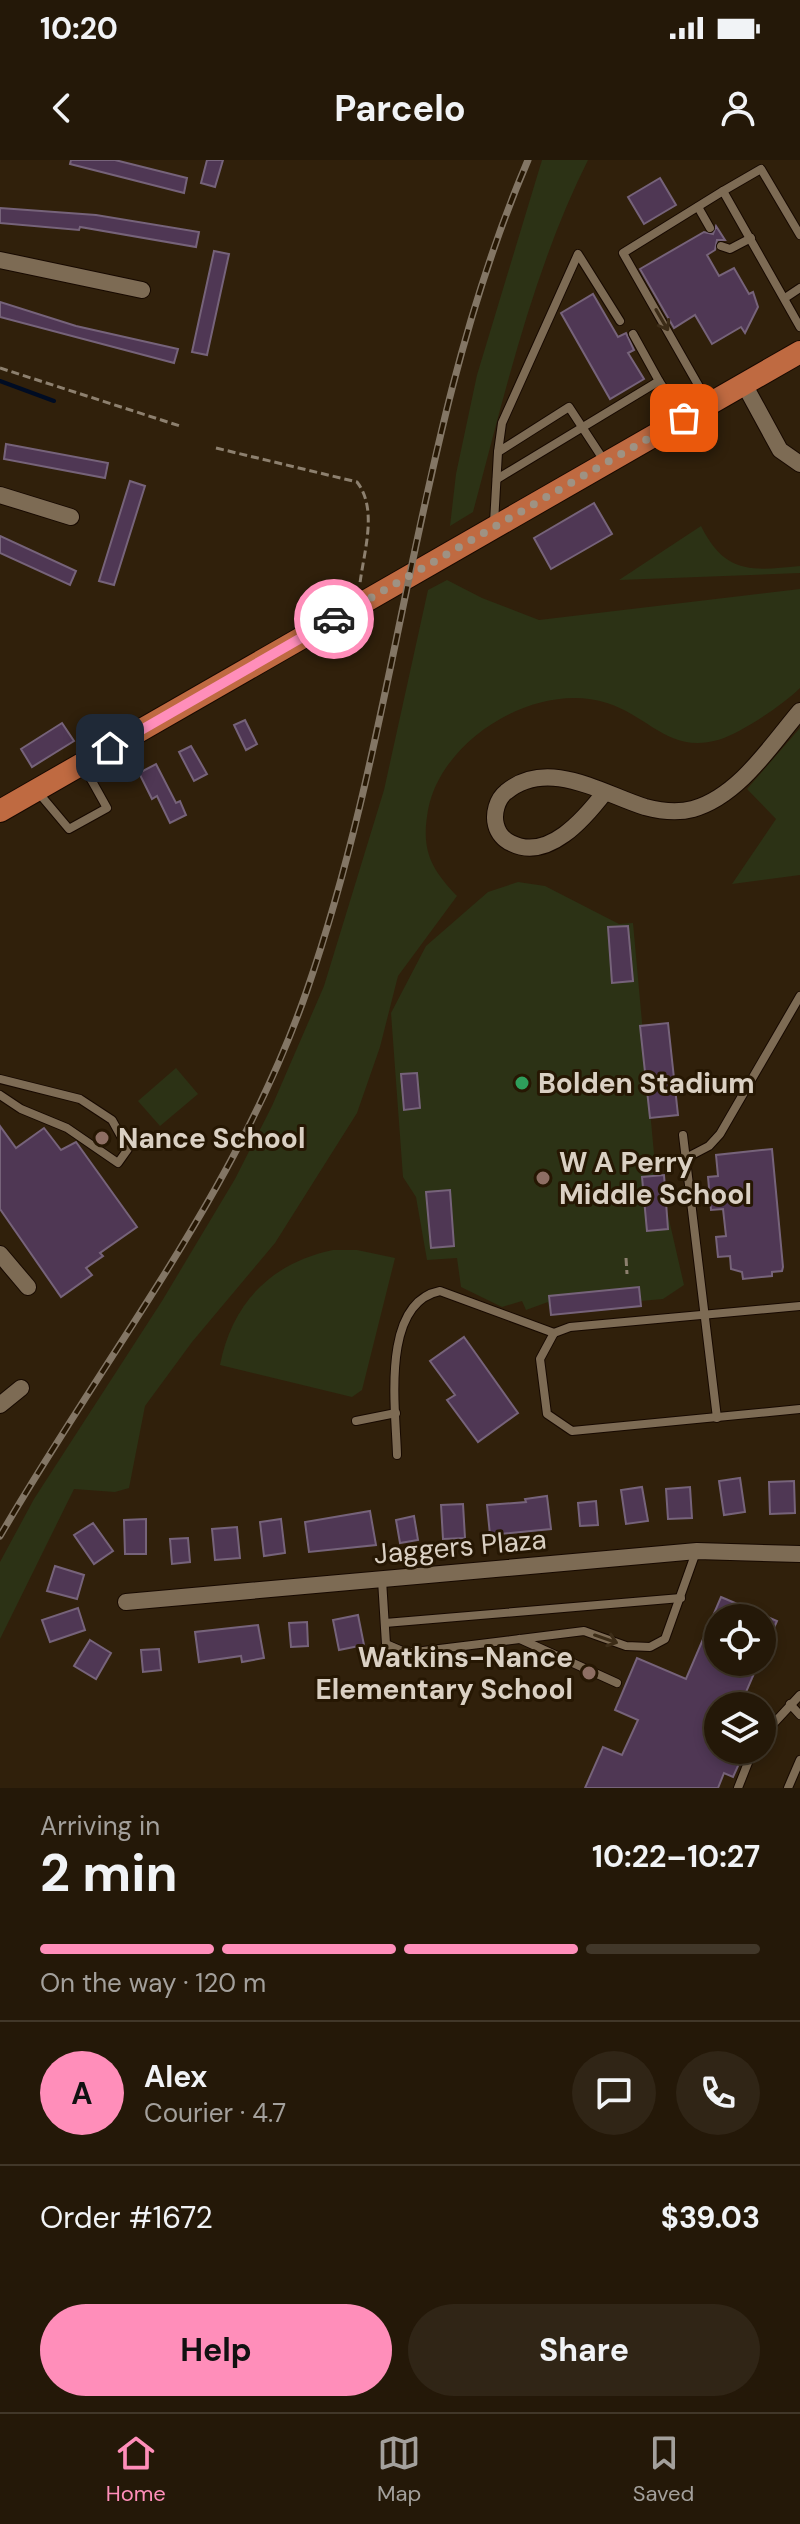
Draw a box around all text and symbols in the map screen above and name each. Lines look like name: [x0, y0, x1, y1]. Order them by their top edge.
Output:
text: 10:20: [40, 9, 118, 48]
text: Parcelo: [334, 85, 466, 132]
icon: back: [40, 86, 84, 130]
icon: person: [716, 86, 760, 130]
one-way arrow: [655, 308, 670, 332]
pin: [650, 384, 718, 452]
icon: bag: [662, 396, 706, 440]
courier: [294, 579, 374, 659]
icon: car: [312, 597, 356, 641]
pin: [76, 714, 144, 782]
icon: home: [88, 726, 132, 770]
place label: Bolden Stadium: [538, 1065, 755, 1102]
marker: Bolden Stadium: [513, 1074, 531, 1092]
place label: Nance School: [118, 1120, 305, 1157]
marker: Nance School: [93, 1129, 111, 1147]
place label: W A Perry Middle School: [559, 1144, 752, 1213]
marker: W A Perry Middle School: [534, 1169, 552, 1187]
street label: Jaggers Plaza: [372, 1521, 548, 1572]
map controls: [704, 1604, 776, 1764]
button: locate: [704, 1604, 776, 1676]
one-way arrow: [593, 1632, 618, 1647]
place label: Watkins-Nance Elementary School: [316, 1639, 573, 1708]
marker: Watkins-Nance Elementary School: [580, 1664, 598, 1682]
button: layers: [704, 1692, 776, 1764]
text: Arriving in: [40, 1809, 160, 1843]
text: 10:22–10:27: [592, 1837, 760, 1876]
text: 2 min: [40, 1839, 178, 1907]
text: On the way · 120 m: [40, 1966, 266, 2000]
button: chat: [572, 2051, 656, 2135]
button: phone: [676, 2051, 760, 2135]
text: Alex: [144, 2057, 207, 2096]
text: A: [71, 2074, 93, 2113]
text: Courier · 4.7: [144, 2096, 286, 2130]
text: Order #1672: [40, 2198, 213, 2237]
text: $39.03: [661, 2198, 760, 2237]
button: Help: [40, 2304, 392, 2396]
button: Share: [408, 2304, 760, 2396]
tab: Home: [106, 2431, 166, 2508]
tab: Map: [377, 2431, 421, 2508]
tab: Saved: [633, 2431, 694, 2508]

